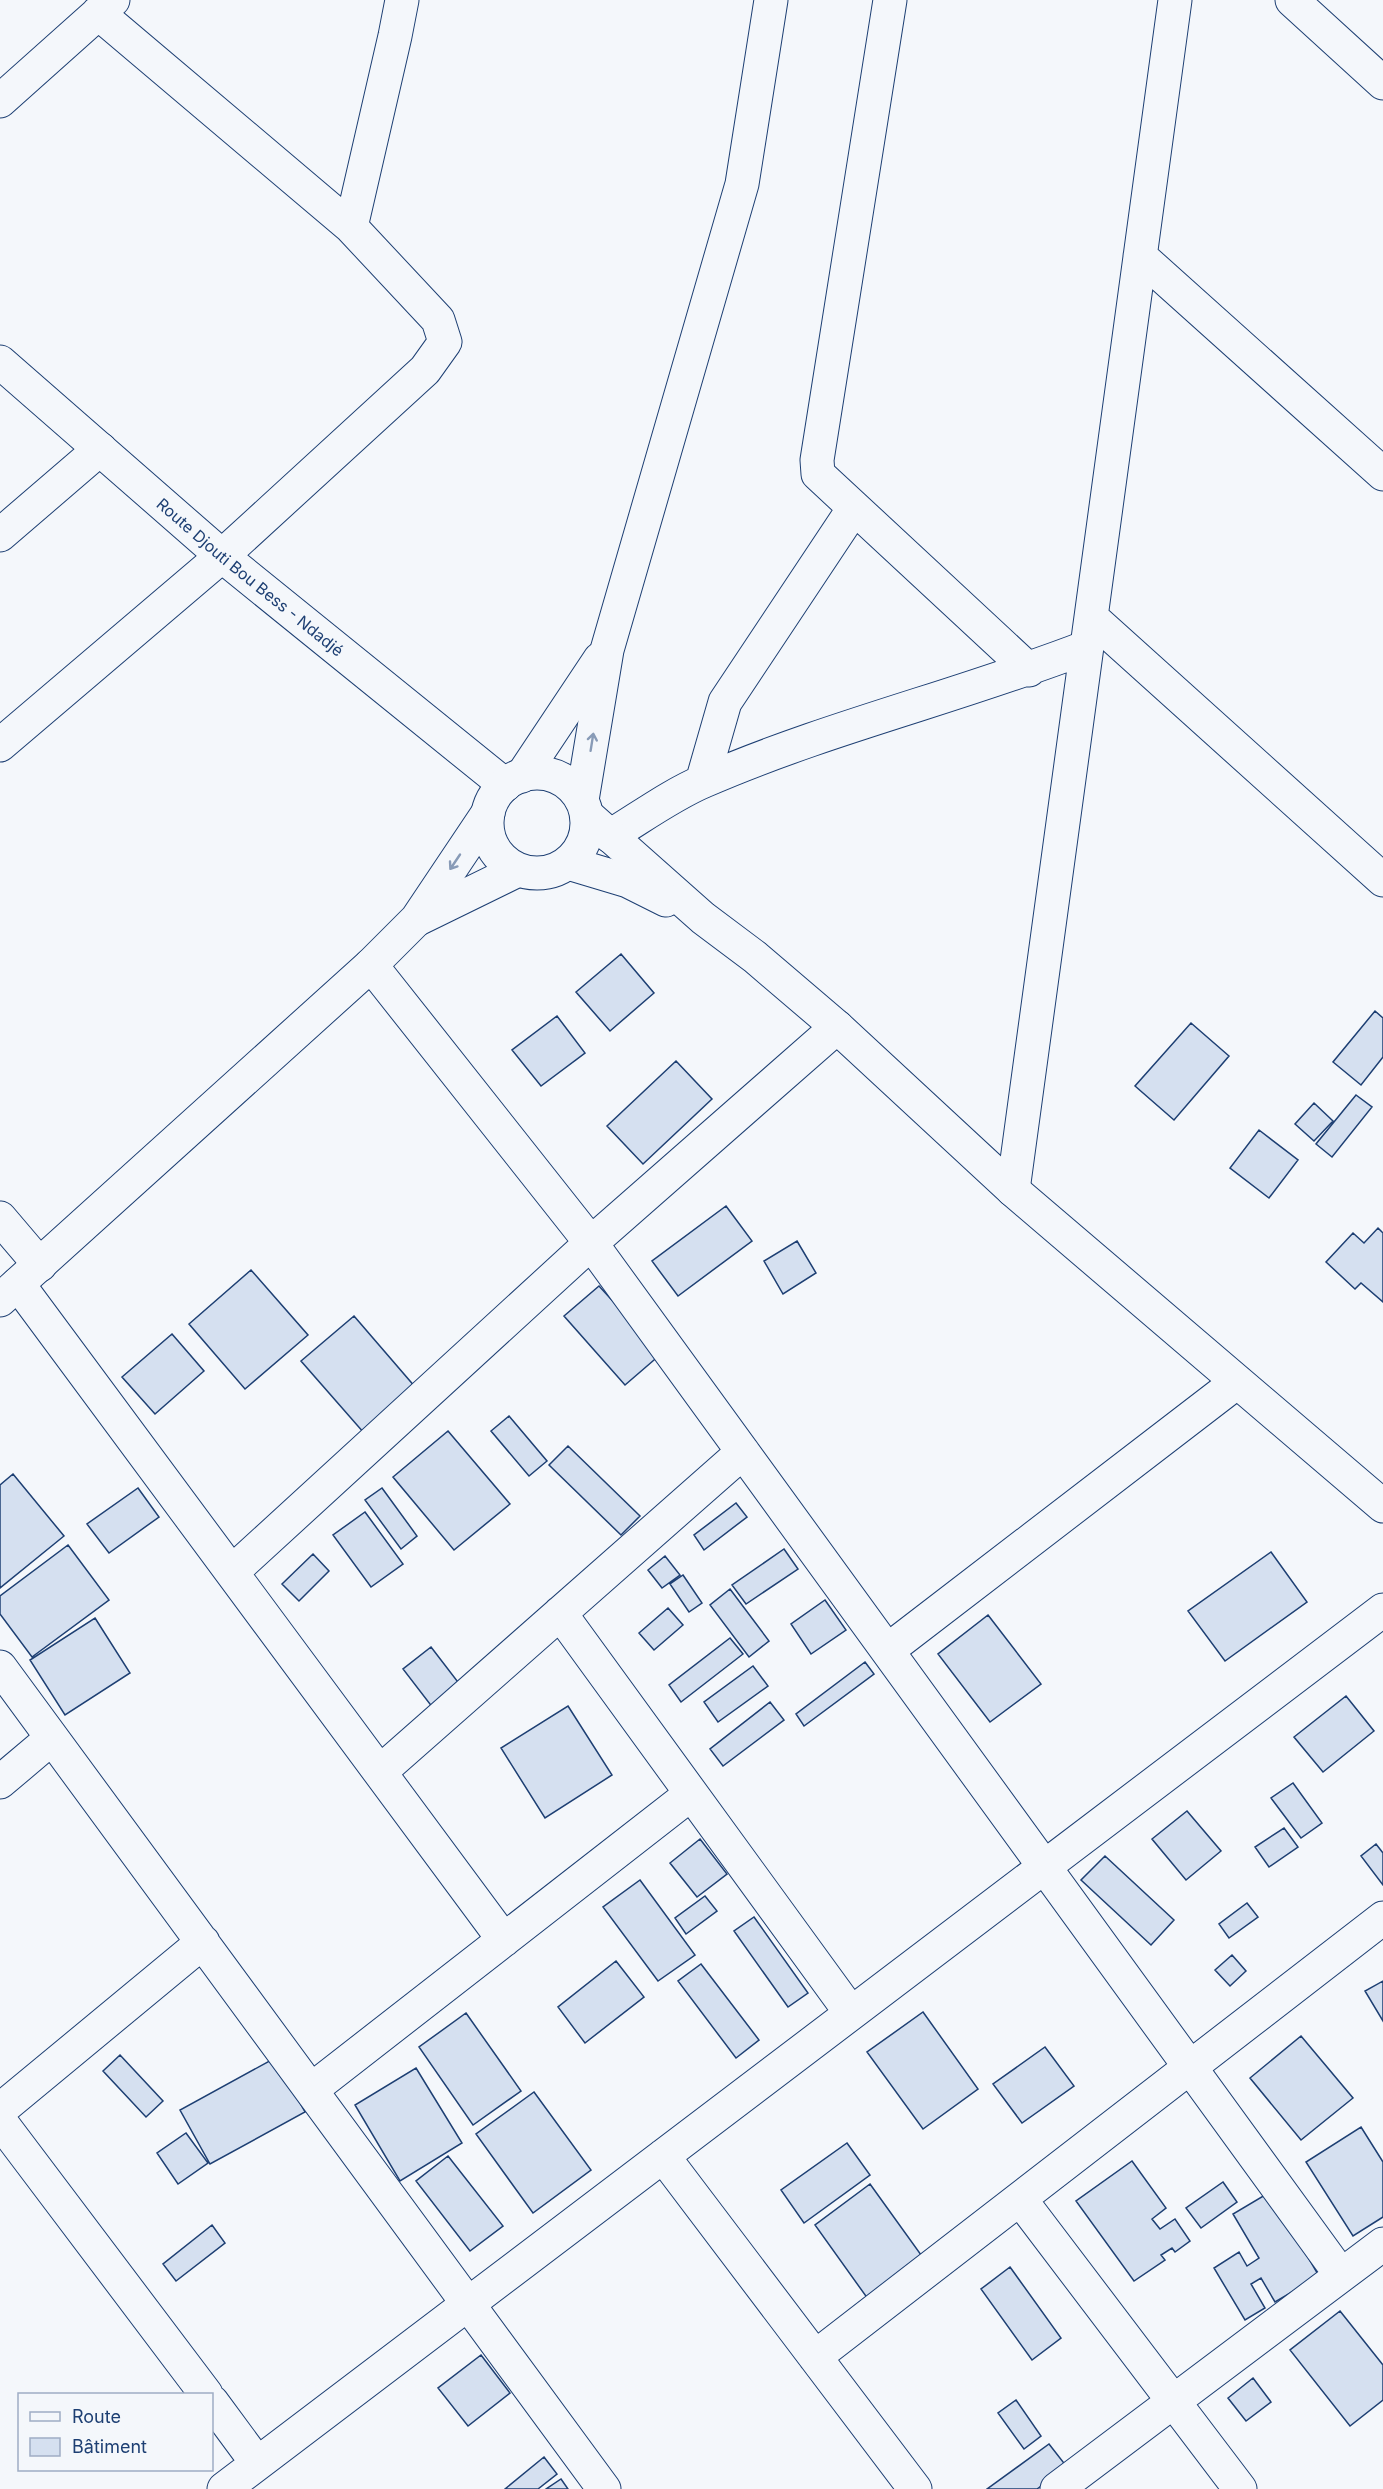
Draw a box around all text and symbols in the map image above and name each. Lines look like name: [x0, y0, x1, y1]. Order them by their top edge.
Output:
street label: Route Djouti Bou Bess - Ndadjé: [153, 494, 348, 660]
one-way arrow: [586, 733, 597, 752]
one-way arrow: [449, 853, 461, 869]
legend: [18, 2393, 213, 2471]
text: Route: [72, 2406, 121, 2427]
text: Bâtiment: [72, 2436, 147, 2457]

